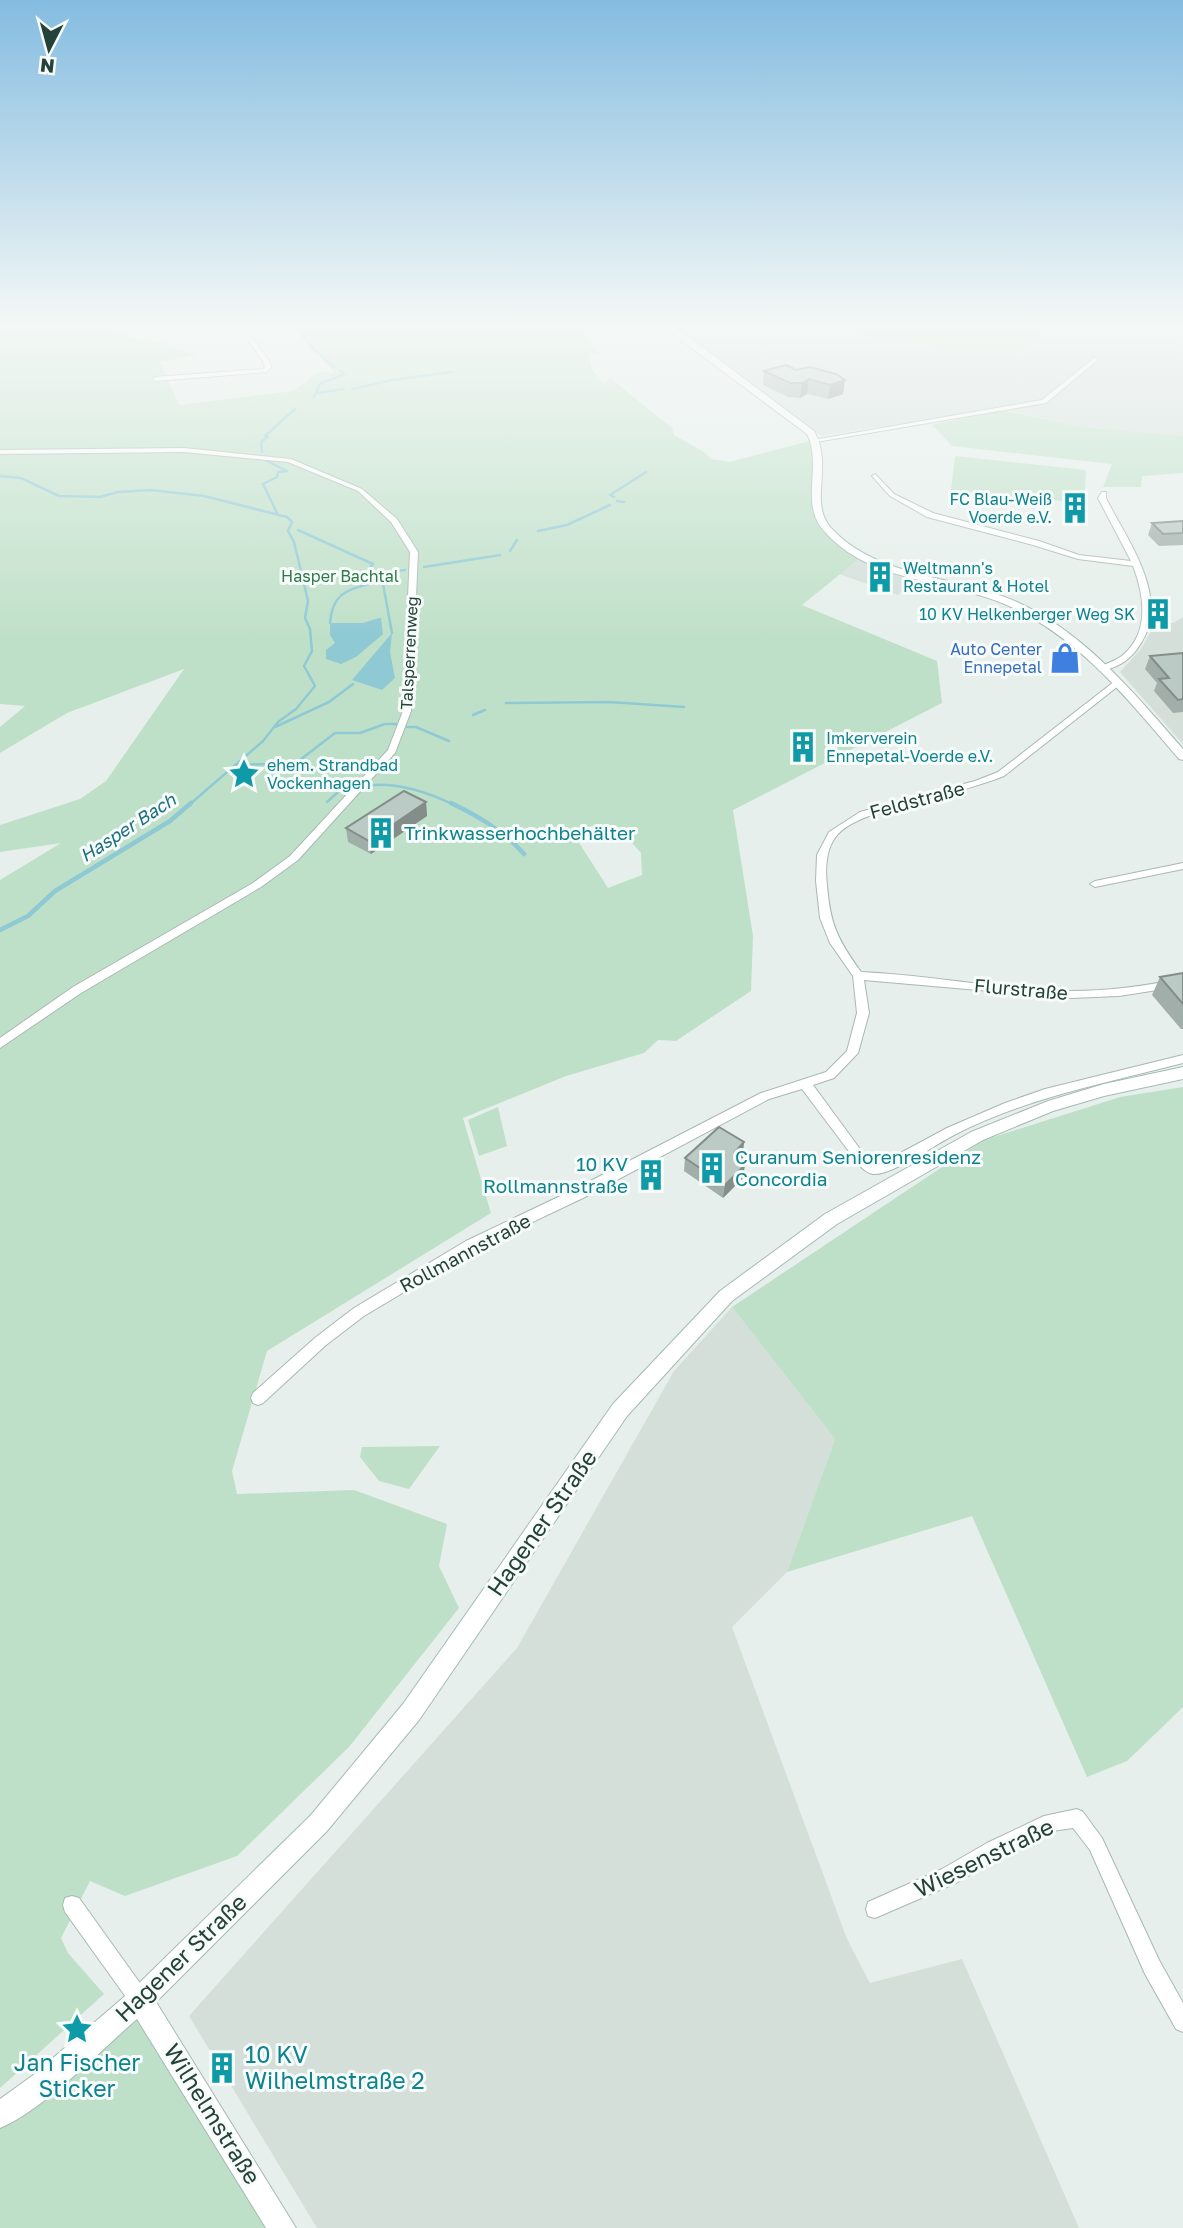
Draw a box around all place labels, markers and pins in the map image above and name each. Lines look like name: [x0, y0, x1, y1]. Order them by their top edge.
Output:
place label: FC Blau-Weiß Voerde e.V.: [949, 489, 1052, 527]
building icon: FC Blau-Weiß Voerde e.V.: [1058, 491, 1092, 525]
place label: Weltmann's Restaurant & Hotel: [903, 558, 1049, 596]
building icon: Weltmann's Restaurant & Hotel: [863, 560, 897, 594]
building icon: 10 KV Helkenberger Weg SK: [1141, 597, 1175, 631]
place label: 10 KV Helkenberger Weg SK: [919, 604, 1135, 624]
place label: Auto Center Ennepetal: [950, 639, 1042, 677]
shop icon: Auto Center Ennepetal: [1048, 641, 1082, 675]
place label: Imkerverein Ennepetal-Voerde e.V.: [826, 728, 993, 766]
building icon: Imkerverein Ennepetal-Voerde e.V.: [786, 730, 820, 764]
place label: ehem. Strandbad Vockenhagen: [267, 755, 398, 793]
place icon: ehem. Strandbad Vockenhagen: [227, 757, 261, 791]
building icon: Trinkwasserhochbehälter: [364, 816, 398, 850]
place label: Trinkwasserhochbehälter: [404, 821, 636, 844]
place label: Curanum Seniorenresidenz Concordia: [735, 1145, 981, 1190]
building icon: Curanum Seniorenresidenz Concordia: [695, 1151, 729, 1185]
place label: 10 KV Rollmannstraße: [483, 1152, 628, 1197]
building icon: 10 KV Rollmannstraße: [634, 1158, 668, 1192]
place icon: Jan Fischer Sticker: [60, 2012, 94, 2046]
place label: 10 KV Wilhelmstraße 2: [245, 2040, 425, 2094]
place label: Jan Fischer Sticker: [14, 2048, 140, 2102]
building icon: 10 KV Wilhelmstraße 2: [205, 2051, 239, 2085]

